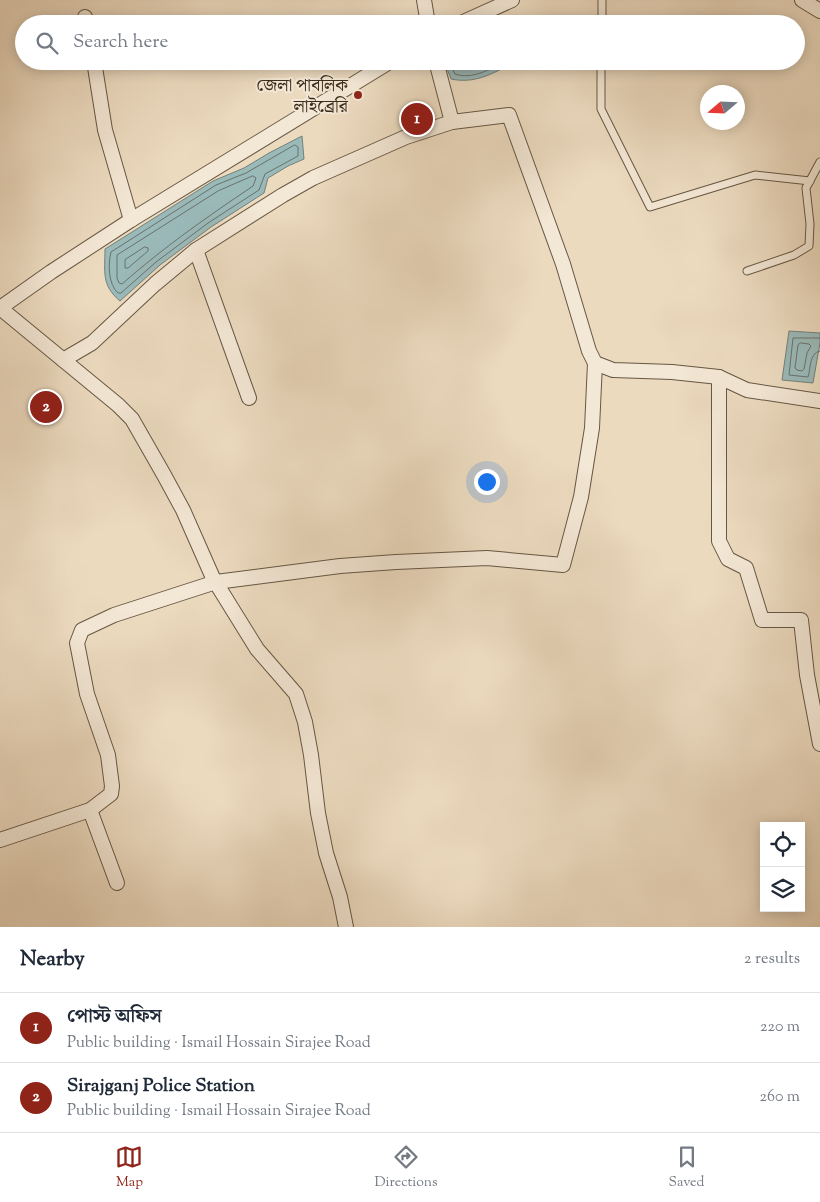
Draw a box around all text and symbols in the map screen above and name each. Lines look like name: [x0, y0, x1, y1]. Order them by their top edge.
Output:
search box: [15, 15, 805, 70]
icon: search: [33, 29, 61, 57]
text: Search here: [73, 29, 168, 56]
place label: জেলা পাবলিক লাইব্রেরি: [256, 74, 349, 121]
north arrow: [700, 85, 745, 130]
marker: জেলা পাবলিক লাইব্রেরি: [352, 89, 364, 101]
pin: 1: [401, 100, 433, 138]
pin: 2: [30, 388, 62, 426]
your location: [474, 469, 500, 495]
map controls: [760, 822, 805, 912]
button: locate: [760, 822, 805, 867]
button: layers: [760, 867, 805, 912]
text: Nearby: [20, 945, 85, 975]
text: 2 results: [744, 948, 800, 971]
text: পোস্ট অফিস: [67, 1004, 162, 1031]
text: 1: [33, 1016, 39, 1039]
text: 220 m: [760, 1016, 800, 1039]
text: Public building · Ismail Hossain Sirajee Road: [67, 1032, 371, 1055]
text: Sirajganj Police Station: [67, 1073, 255, 1100]
text: 2: [32, 1086, 40, 1109]
text: 260 m: [759, 1086, 800, 1109]
text: Public building · Ismail Hossain Sirajee Road: [67, 1100, 371, 1123]
tab: Map: [115, 1143, 143, 1193]
tab: Directions: [374, 1143, 438, 1193]
tab: Saved: [669, 1143, 704, 1193]

